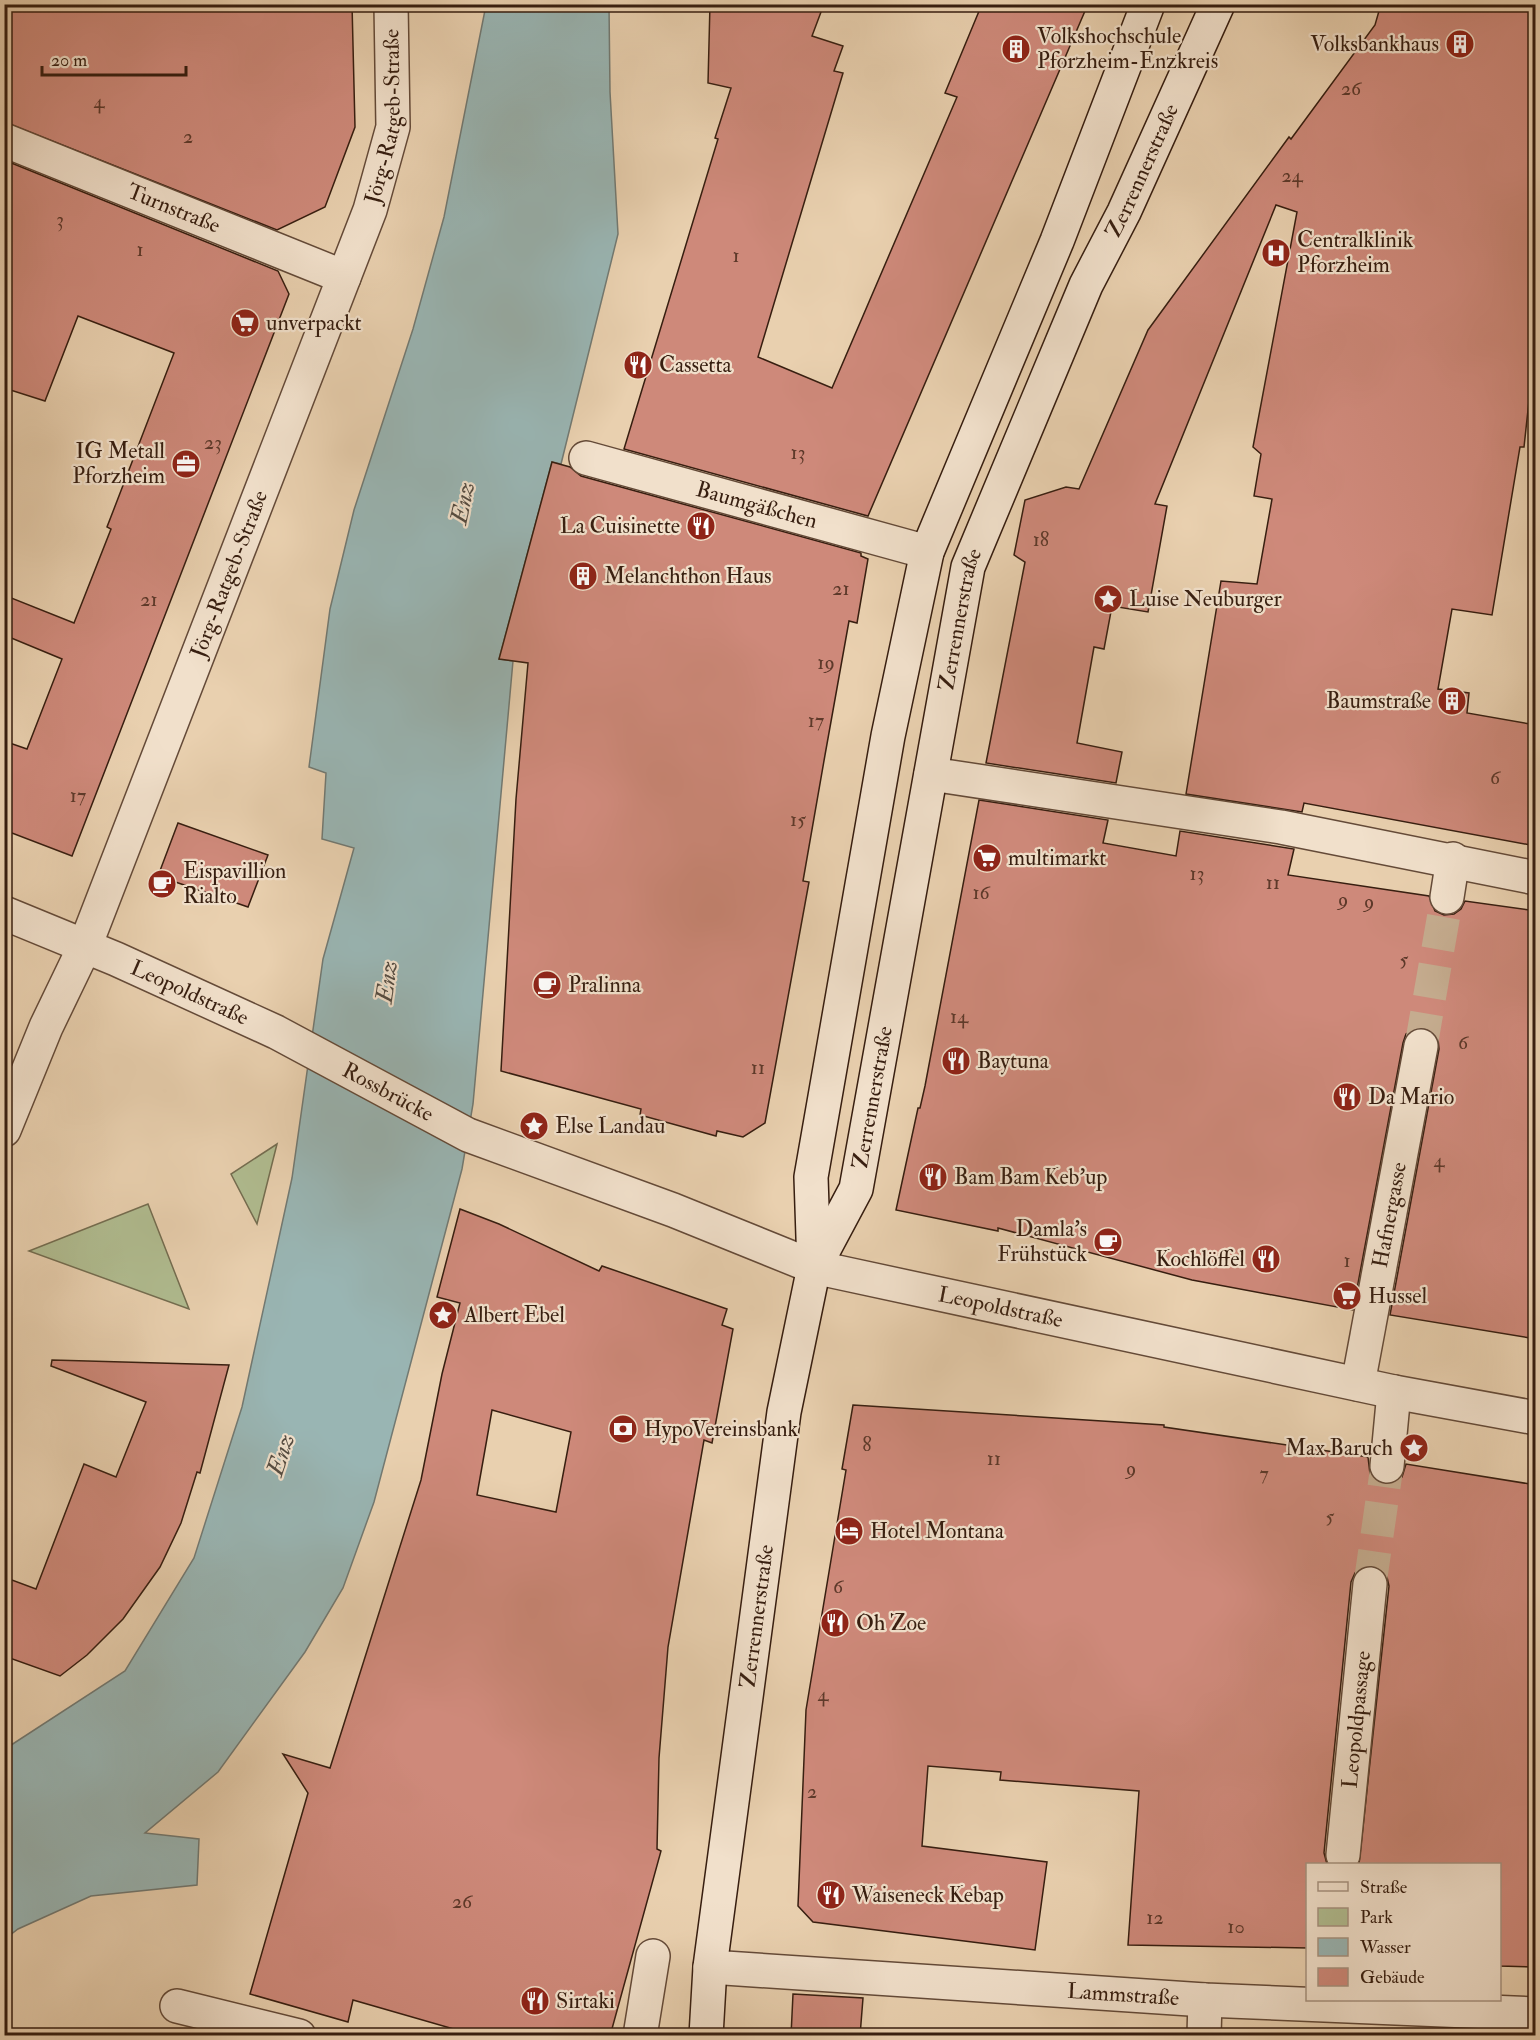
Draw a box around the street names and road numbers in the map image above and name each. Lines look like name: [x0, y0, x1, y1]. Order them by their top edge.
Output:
street label: Jörg-Ratgeb-Straße: [358, 29, 407, 208]
street label: Zerrennerstraße: [1099, 99, 1185, 243]
street label: Turnstraße: [123, 177, 224, 240]
street label: Baumgäßchen: [693, 475, 820, 535]
street label: Jörg-Ratgeb-Straße: [184, 486, 274, 663]
street label: Zerrennerstraße: [932, 544, 988, 693]
street label: Leopoldstraße: [126, 954, 253, 1032]
street label: Zerrennerstraße: [846, 1024, 899, 1171]
street label: Rossbrücke: [337, 1056, 439, 1128]
street label: Hafnergasse: [1366, 1160, 1413, 1270]
street label: Leopoldstraße: [936, 1280, 1065, 1334]
street label: Zerrennerstraße: [733, 1543, 780, 1690]
street label: Leopoldpassage: [1336, 1650, 1377, 1790]
street label: Lammstraße: [1066, 1977, 1180, 2012]

